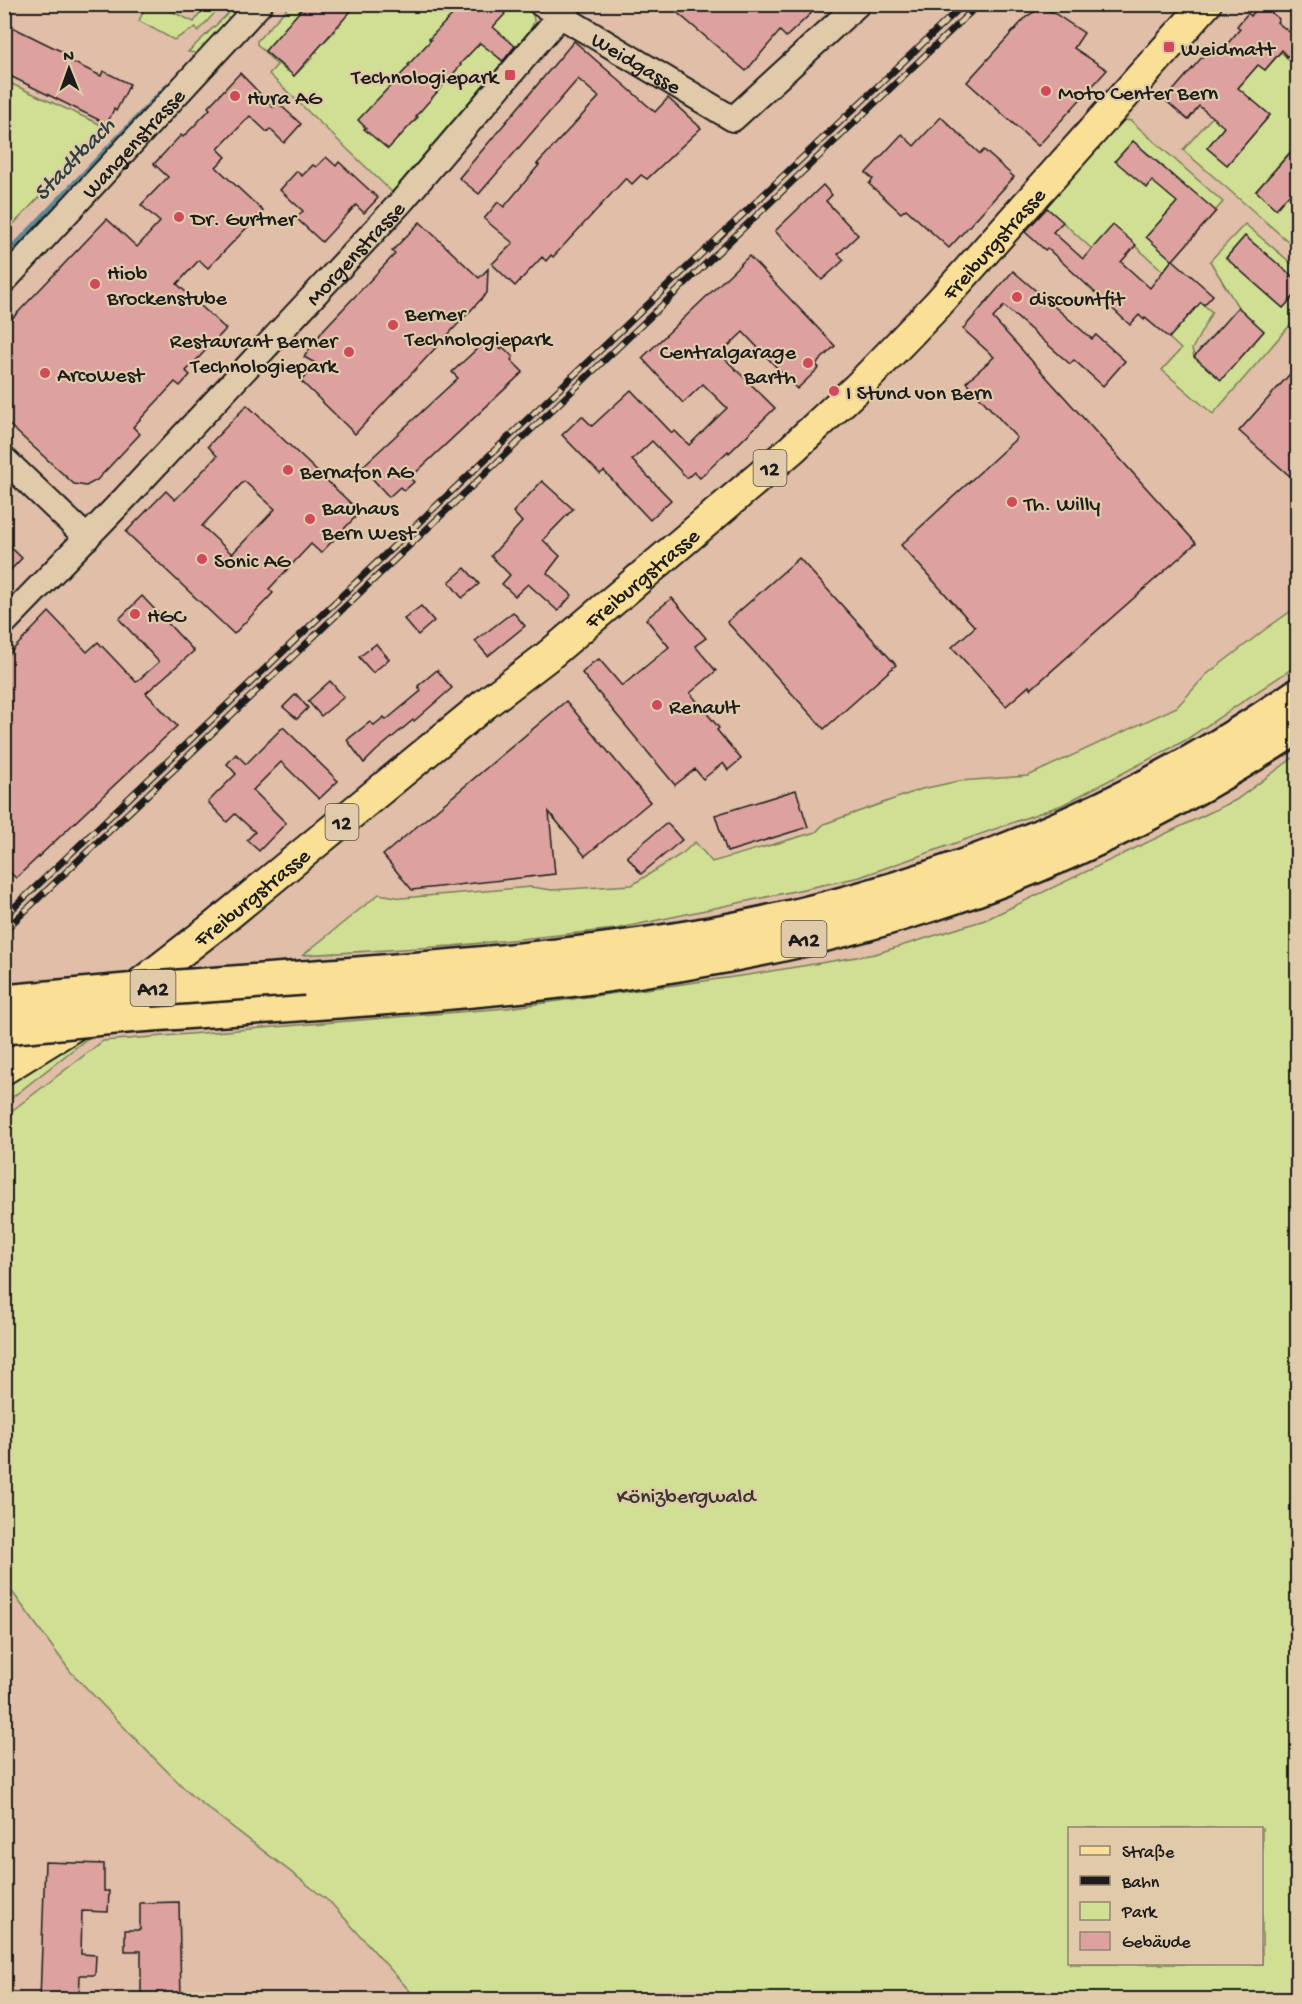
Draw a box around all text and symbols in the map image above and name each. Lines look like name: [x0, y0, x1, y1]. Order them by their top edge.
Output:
street label: Weidgasse: [585, 28, 685, 102]
place label: Weidmatt: [1181, 38, 1277, 64]
north arrow: [39, 39, 99, 99]
marker: Weidmatt: [1162, 40, 1176, 54]
text: N: [63, 48, 75, 67]
place label: Technologiepark: [349, 66, 500, 92]
marker: Technologiepark: [503, 68, 517, 82]
place label: Moto Center Bern: [1058, 82, 1219, 108]
street label: Wangenstrasse: [78, 84, 193, 205]
marker: Moto Center Bern: [1039, 84, 1053, 98]
place label: Hura AG: [247, 87, 323, 113]
marker: Hura AG: [228, 89, 242, 103]
water label: Stadtbach: [29, 112, 123, 208]
street label: Freiburgstrasse: [938, 183, 1053, 308]
street label: Morgenstrasse: [302, 197, 413, 313]
place label: Dr. Gurtner: [189, 208, 298, 234]
marker: Dr. Gurtner: [172, 210, 186, 224]
place label: Hiob Brockenstube: [106, 262, 228, 313]
marker: Hiob Brockenstube: [88, 277, 102, 291]
place label: discountfit: [1029, 288, 1126, 314]
marker: discountfit: [1010, 290, 1024, 304]
place label: Berner Technologiepark: [403, 303, 554, 354]
marker: Berner Technologiepark: [386, 318, 400, 332]
place label: Restaurant Berner Technologiepark: [170, 330, 339, 381]
place label: Centralgarage Barth: [660, 341, 797, 392]
marker: Restaurant Berner Technologiepark: [342, 345, 356, 359]
marker: Centralgarage Barth: [801, 356, 815, 370]
place label: ArcoWest: [57, 364, 146, 390]
marker: ArcoWest: [38, 366, 52, 380]
place label: I Stund von Bern: [846, 382, 993, 408]
marker: I Stund von Bern: [827, 384, 841, 398]
road number: 12: [754, 450, 786, 486]
place label: Bernafon AG: [299, 461, 415, 487]
marker: Bernafon AG: [281, 463, 295, 477]
place label: Th. Willy: [1022, 493, 1101, 519]
marker: Th. Willy: [1005, 495, 1019, 509]
place label: Bauhaus Bern West: [321, 497, 417, 548]
marker: Bauhaus Bern West: [303, 512, 317, 526]
street label: Freiburgstrasse: [580, 524, 707, 637]
place label: Sonic AG: [214, 550, 292, 576]
marker: Sonic AG: [195, 552, 209, 566]
place label: HGC: [147, 605, 187, 631]
marker: HGC: [128, 607, 142, 621]
place label: Renault: [669, 696, 741, 722]
marker: Renault: [650, 698, 664, 712]
road number: 12: [326, 804, 358, 840]
street label: Freiburgstrasse: [189, 844, 317, 955]
road number: A12: [782, 921, 826, 957]
road number: A12: [130, 970, 176, 1006]
park label: Könizbergwald: [617, 1485, 757, 1511]
legend: [1068, 1827, 1263, 1965]
text: Straße: [1122, 1843, 1175, 1864]
text: Bahn: [1121, 1873, 1160, 1894]
text: Park: [1121, 1903, 1158, 1924]
text: Gebäude: [1122, 1933, 1191, 1954]

